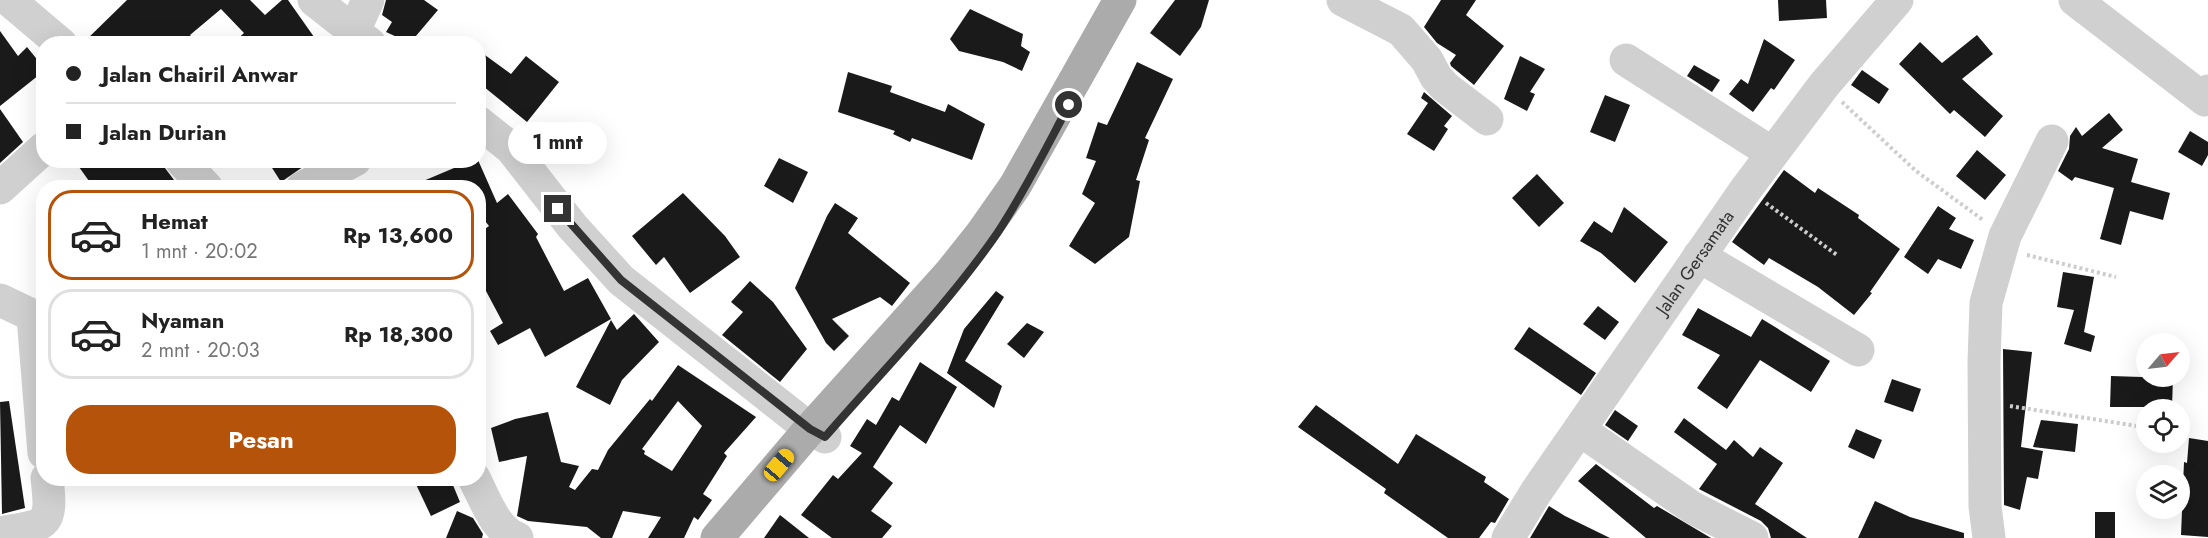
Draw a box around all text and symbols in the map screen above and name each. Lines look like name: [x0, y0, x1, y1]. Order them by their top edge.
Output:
text: Jalan Chairil Anwar: [102, 58, 298, 90]
route start: [1055, 91, 1082, 118]
text: Jalan Durian: [102, 116, 227, 148]
callout: 1 mnt: [508, 122, 608, 164]
text: 1 mnt: [532, 128, 583, 157]
route end: [544, 195, 571, 222]
text: Hemat: [141, 205, 208, 237]
street label: Jalan Gersamata: [1649, 205, 1740, 322]
icon: car: [69, 208, 123, 262]
text: Rp 13,600: [343, 219, 453, 251]
text: 1 mnt · 20:02: [141, 237, 258, 266]
text: Nyaman: [141, 304, 224, 336]
icon: car: [69, 307, 123, 361]
text: Rp 18,300: [344, 318, 453, 350]
north arrow: [2136, 333, 2190, 387]
map controls: [2136, 333, 2190, 519]
text: 2 mnt · 20:03: [141, 336, 260, 365]
button: locate: [2136, 399, 2190, 453]
button: Pesan: [66, 405, 456, 474]
car: [761, 445, 797, 485]
button: layers: [2136, 465, 2190, 519]

